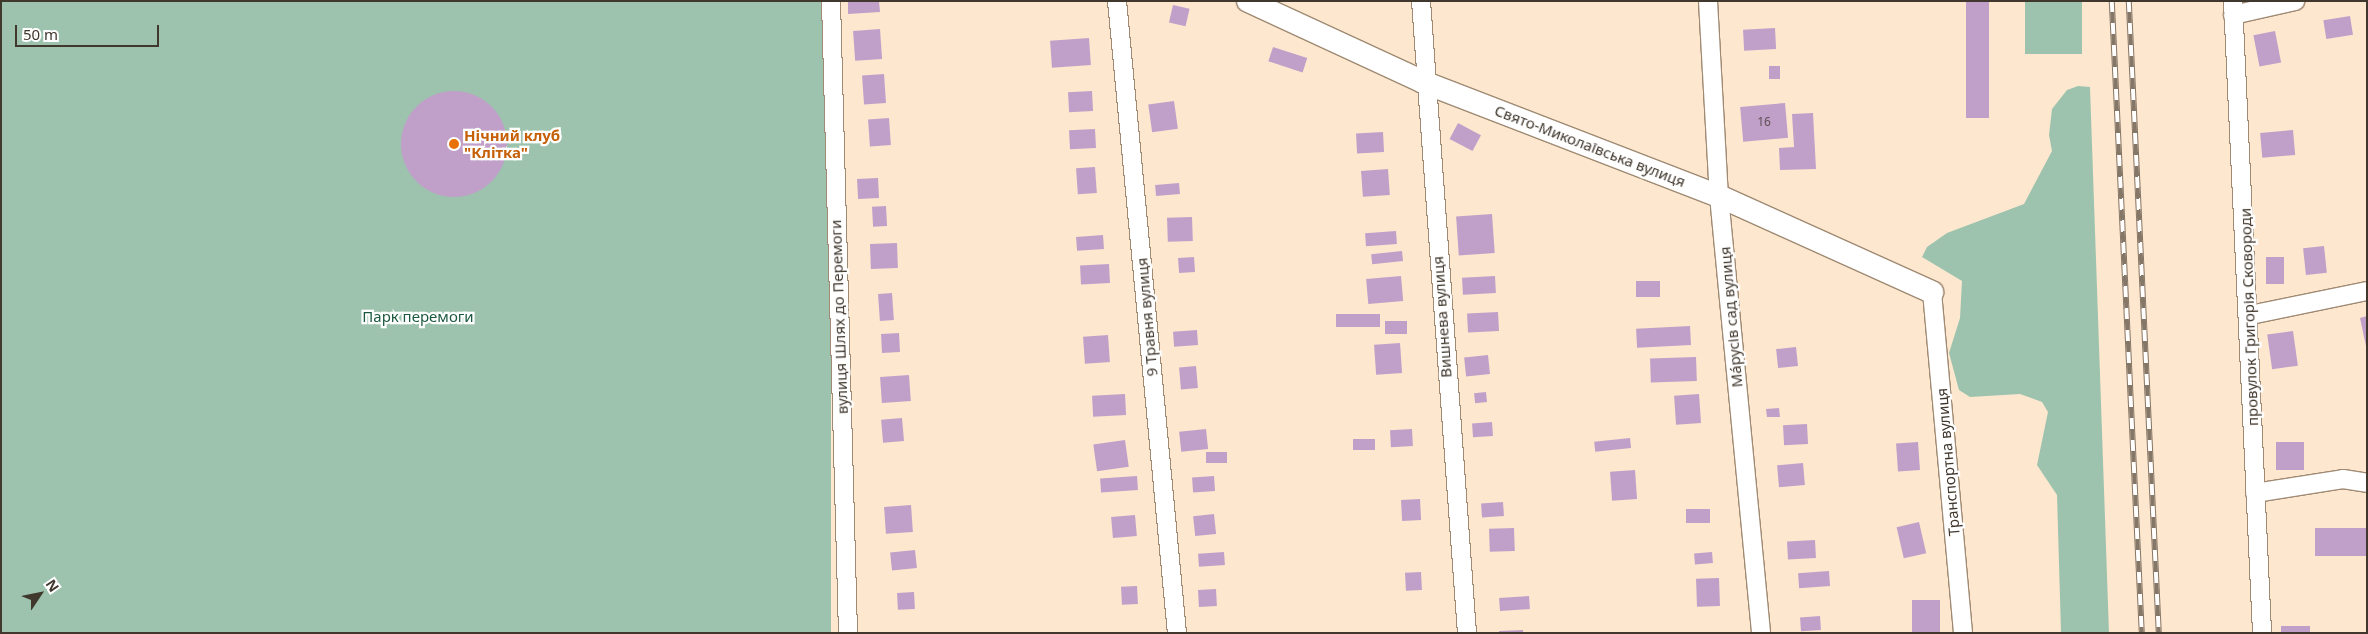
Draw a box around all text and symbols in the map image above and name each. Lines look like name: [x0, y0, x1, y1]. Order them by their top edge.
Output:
scale bar: [18, 15, 161, 47]
text: 50 m: [23, 24, 58, 44]
street label: Свято-Миколаївська вулиця: [1492, 101, 1688, 191]
house number: 16: [1757, 115, 1771, 129]
place label: Нічний клуб "Клітка": [464, 126, 560, 161]
marker: Нічний клуб "Клітка": [448, 138, 460, 150]
street label: провулок Григорія Сковороди: [2236, 208, 2262, 426]
street label: вулиця Шлях до Перемоги: [827, 220, 851, 414]
street label: Мáрусів сад вулиця: [1716, 246, 1746, 388]
street label: Вишнева вулиця: [1429, 256, 1455, 378]
street label: 9 Травня вулиця: [1133, 257, 1161, 377]
park label: Парк перемоги: [362, 308, 474, 326]
street label: Транспортна вулиця: [1933, 387, 1963, 537]
north arrow: [15, 569, 65, 619]
text: N: [42, 575, 64, 595]

